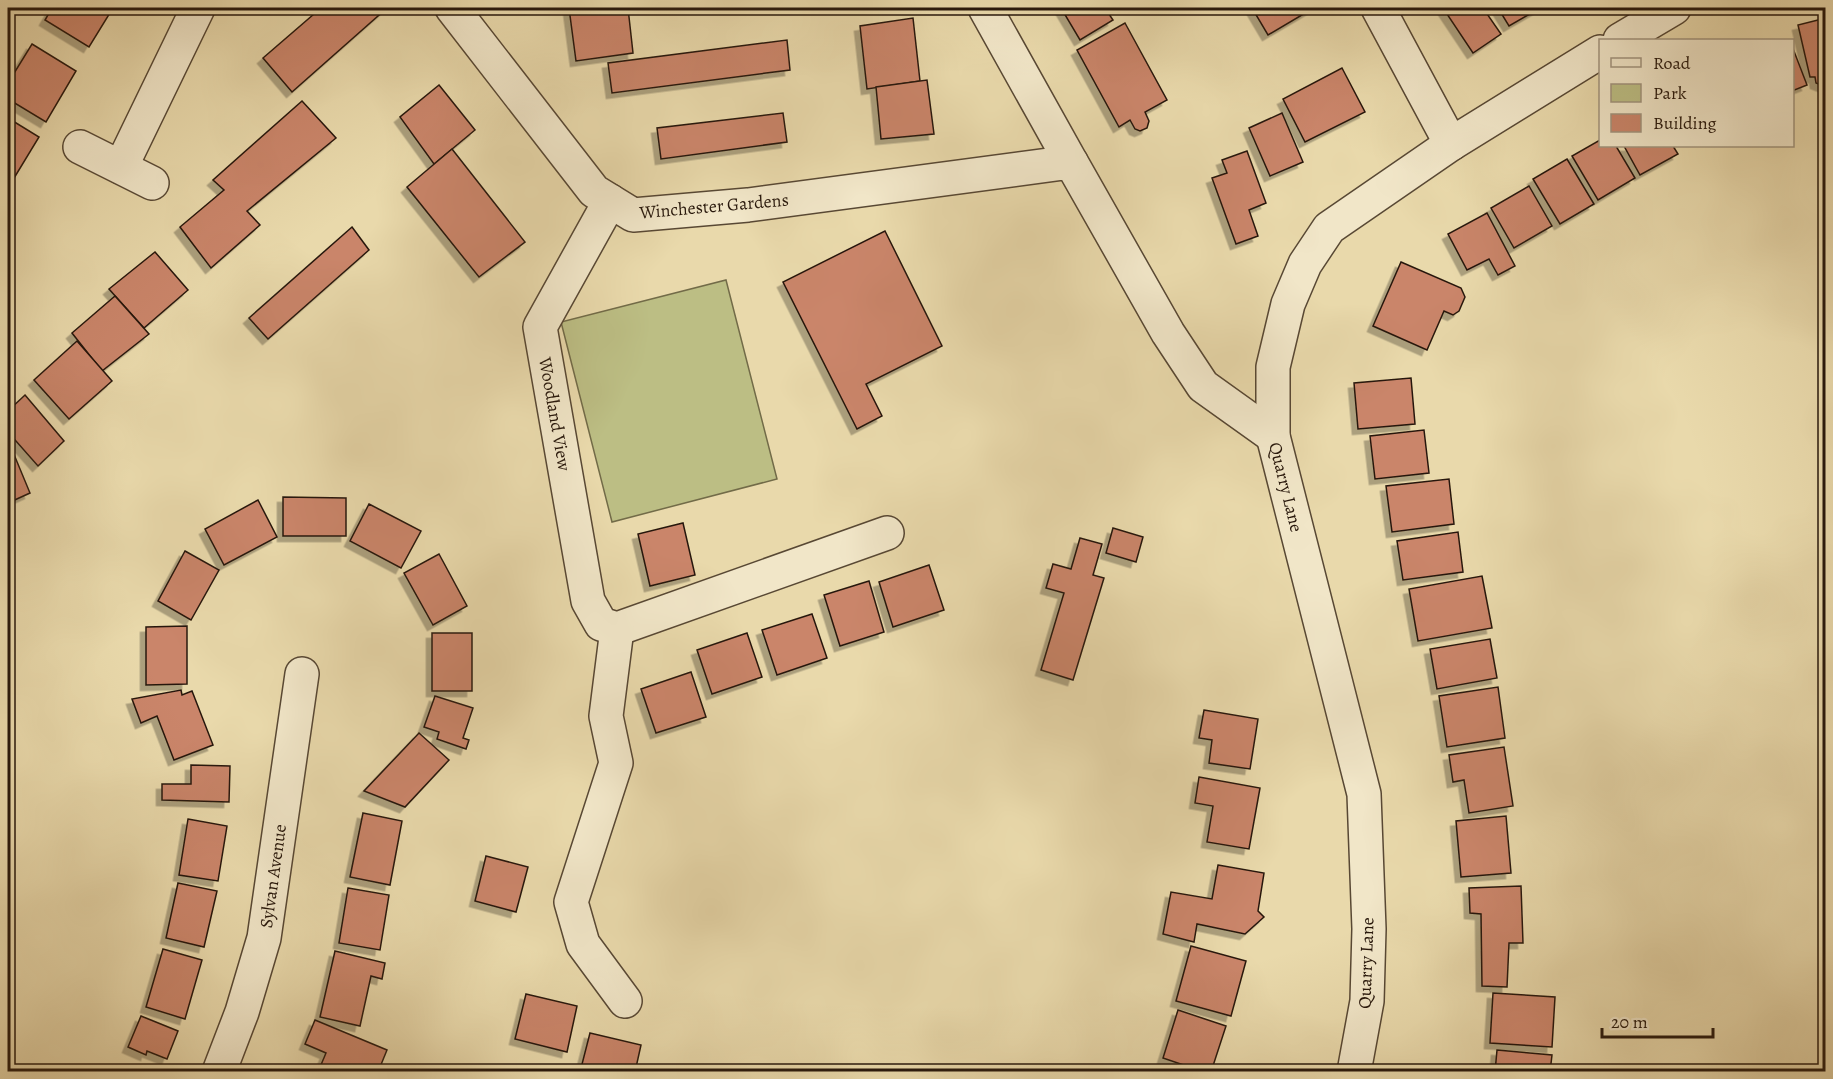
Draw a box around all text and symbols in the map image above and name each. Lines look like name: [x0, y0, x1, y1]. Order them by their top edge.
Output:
legend: [1599, 39, 1794, 147]
text: Road: [1653, 51, 1691, 75]
text: Park: [1653, 81, 1687, 105]
text: Building: [1653, 111, 1717, 135]
street label: Winchester Gardens: [637, 188, 790, 225]
street label: Woodland View: [533, 354, 577, 473]
street label: Quarry Lane: [1263, 440, 1309, 534]
street label: Sylvan Avenue: [254, 822, 292, 930]
street label: Quarry Lane: [1352, 917, 1380, 1009]
scale bar: [1602, 1001, 1713, 1039]
text: 20 m: [1611, 1010, 1648, 1034]

